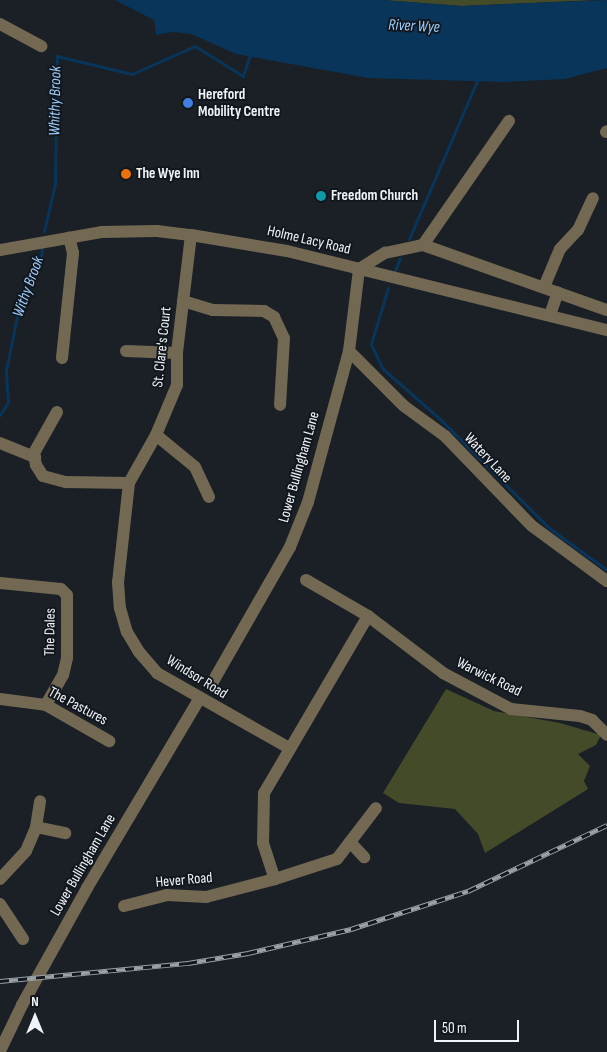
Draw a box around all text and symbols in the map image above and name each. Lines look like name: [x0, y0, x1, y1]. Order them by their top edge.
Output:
water label: River Wye: [388, 16, 440, 38]
water label: Whithy Brook: [46, 66, 66, 136]
place label: Hereford Mobility Centre: [198, 85, 280, 120]
marker: Hereford Mobility Centre: [182, 97, 194, 109]
place label: The Wye Inn: [136, 165, 200, 183]
marker: The Wye Inn: [120, 168, 132, 180]
place label: Freedom Church: [331, 187, 418, 205]
marker: Freedom Church: [315, 190, 327, 202]
street label: Holme Lacy Road: [266, 222, 352, 258]
water label: Withy Brook: [9, 254, 49, 320]
street label: St. Clare's Court: [149, 306, 175, 388]
street label: Lower Bullingham Lane: [275, 409, 323, 525]
street label: Watery Lane: [460, 429, 516, 487]
street label: The Dales: [41, 608, 59, 656]
street label: Windsor Road: [163, 651, 231, 703]
street label: Warwick Road: [454, 654, 524, 700]
street label: The Pastures: [45, 683, 111, 729]
street label: Lower Bullingham Lane: [47, 811, 119, 919]
street label: Hever Road: [155, 869, 213, 891]
north arrow: [10, 992, 60, 1042]
text: N: [31, 993, 39, 1010]
scale bar: [437, 1010, 522, 1042]
text: 50 m: [442, 1019, 467, 1038]

